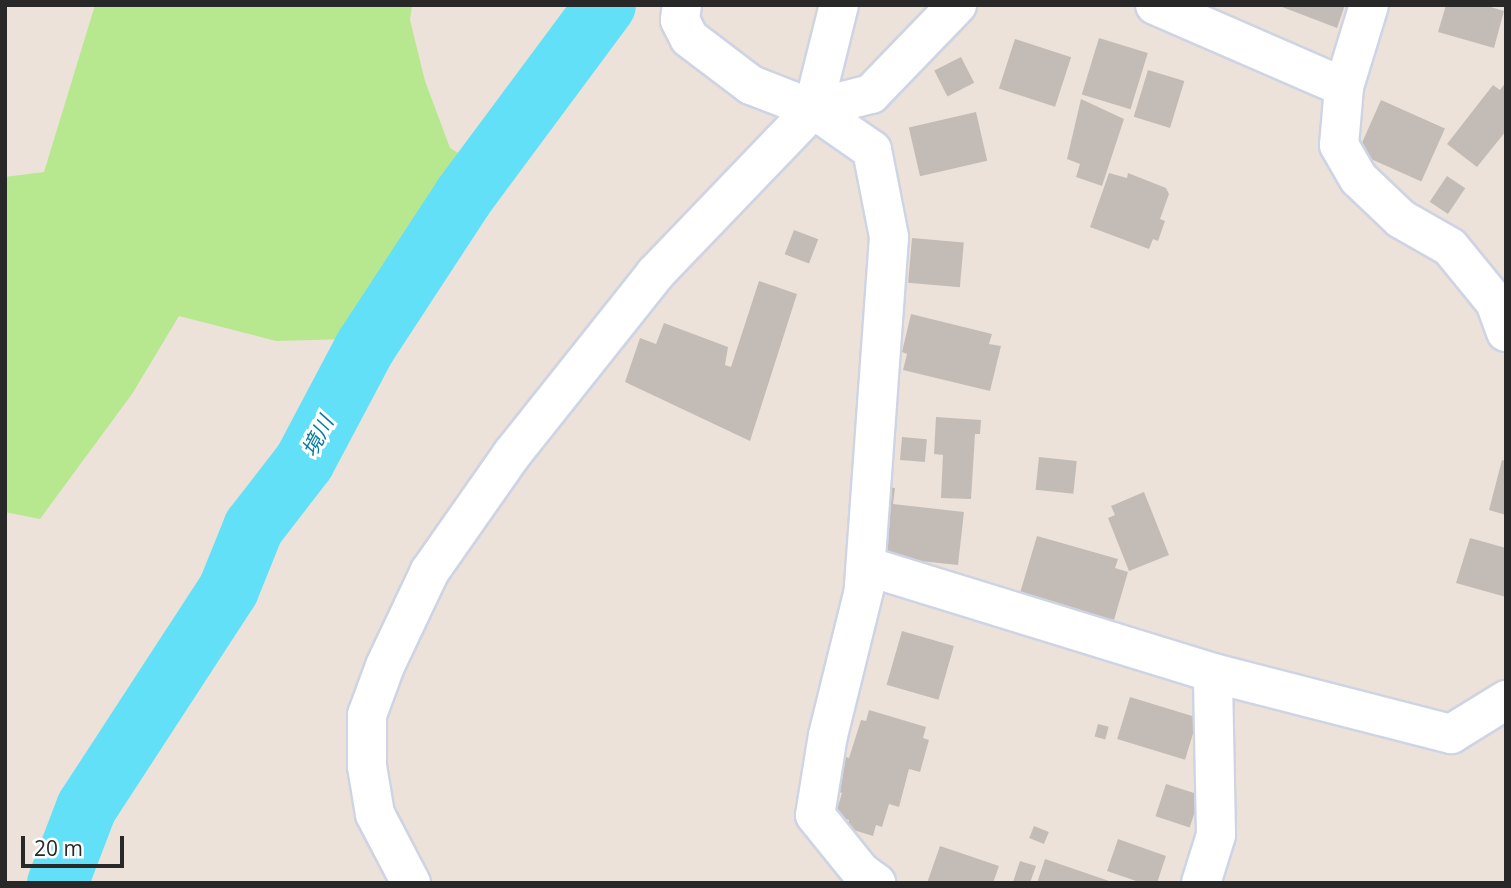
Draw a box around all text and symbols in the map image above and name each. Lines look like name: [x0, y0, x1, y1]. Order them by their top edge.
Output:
water label: 境川: [296, 412, 338, 460]
scale bar: [24, 822, 128, 866]
text: 20 m: [34, 834, 83, 862]

